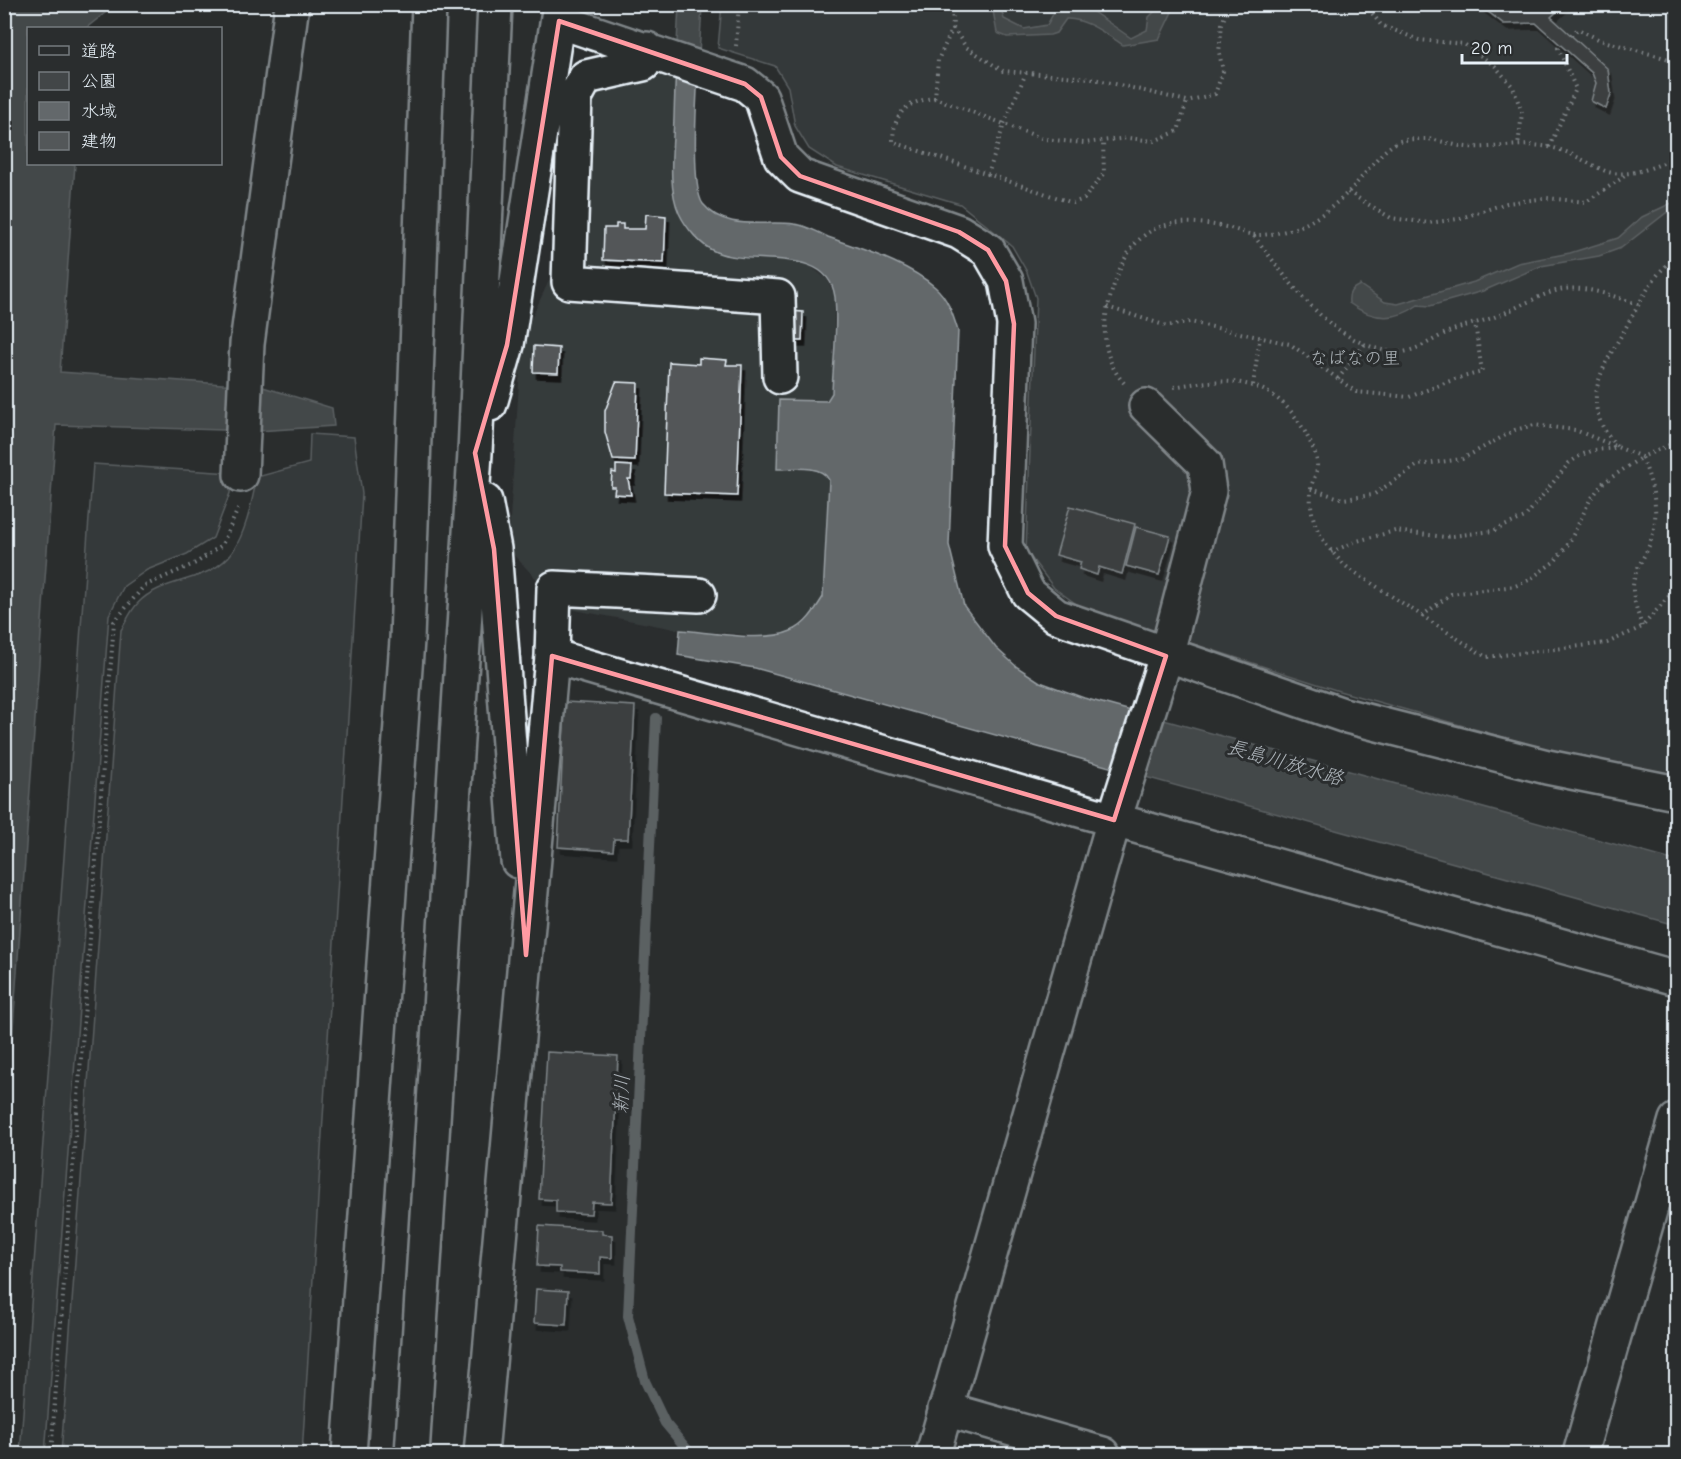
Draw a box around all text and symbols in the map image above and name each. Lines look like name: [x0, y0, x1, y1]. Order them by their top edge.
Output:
legend: [27, 27, 222, 165]
scale bar: [1462, 27, 1567, 65]
text: 20 m: [1471, 38, 1512, 59]
text: 道路: [81, 41, 117, 62]
text: 公園: [81, 71, 117, 92]
text: 水域: [81, 101, 117, 122]
text: 建物: [81, 131, 117, 152]
park label: なばなの里: [1310, 348, 1400, 369]
water label: 長島川放水路: [1224, 735, 1347, 790]
water label: 新川: [609, 1073, 634, 1115]

